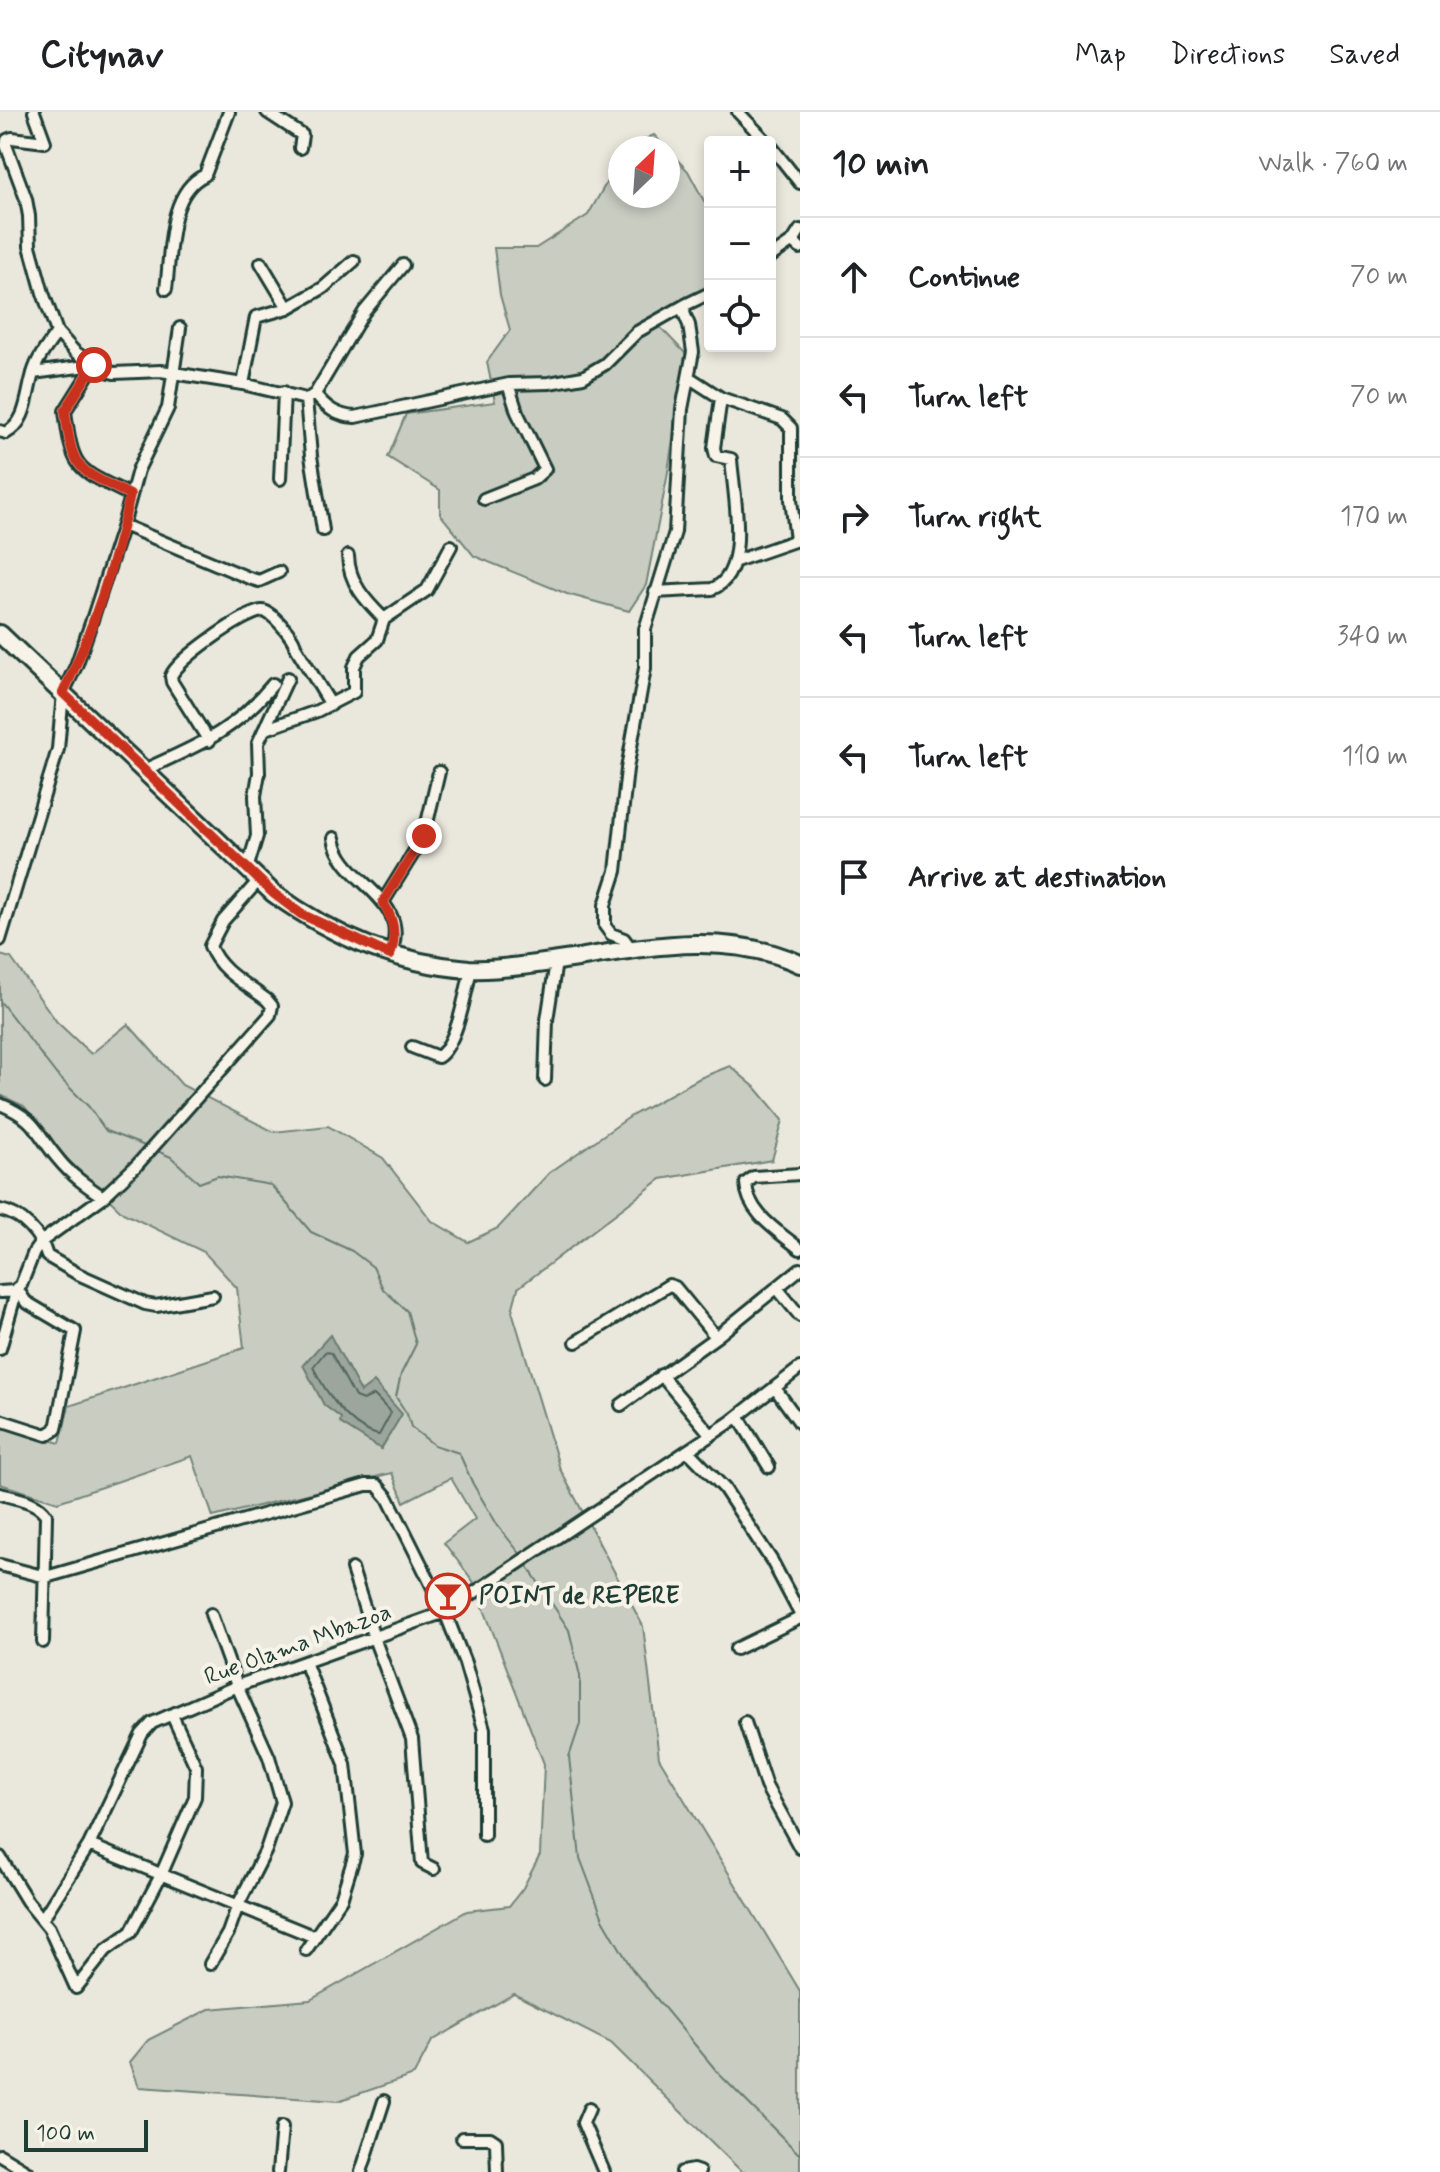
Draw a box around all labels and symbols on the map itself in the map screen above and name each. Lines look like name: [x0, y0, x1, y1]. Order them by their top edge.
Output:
north arrow: [608, 136, 680, 208]
route start: [76, 347, 112, 383]
route end: [406, 818, 442, 854]
bar icon: POINT de REPERE: [424, 1572, 472, 1620]
place label: POINT de REPERE: [479, 1581, 680, 1612]
street label: Rue Olama Mbazoa: [200, 1597, 396, 1693]
scale bar: [24, 2116, 148, 2152]

